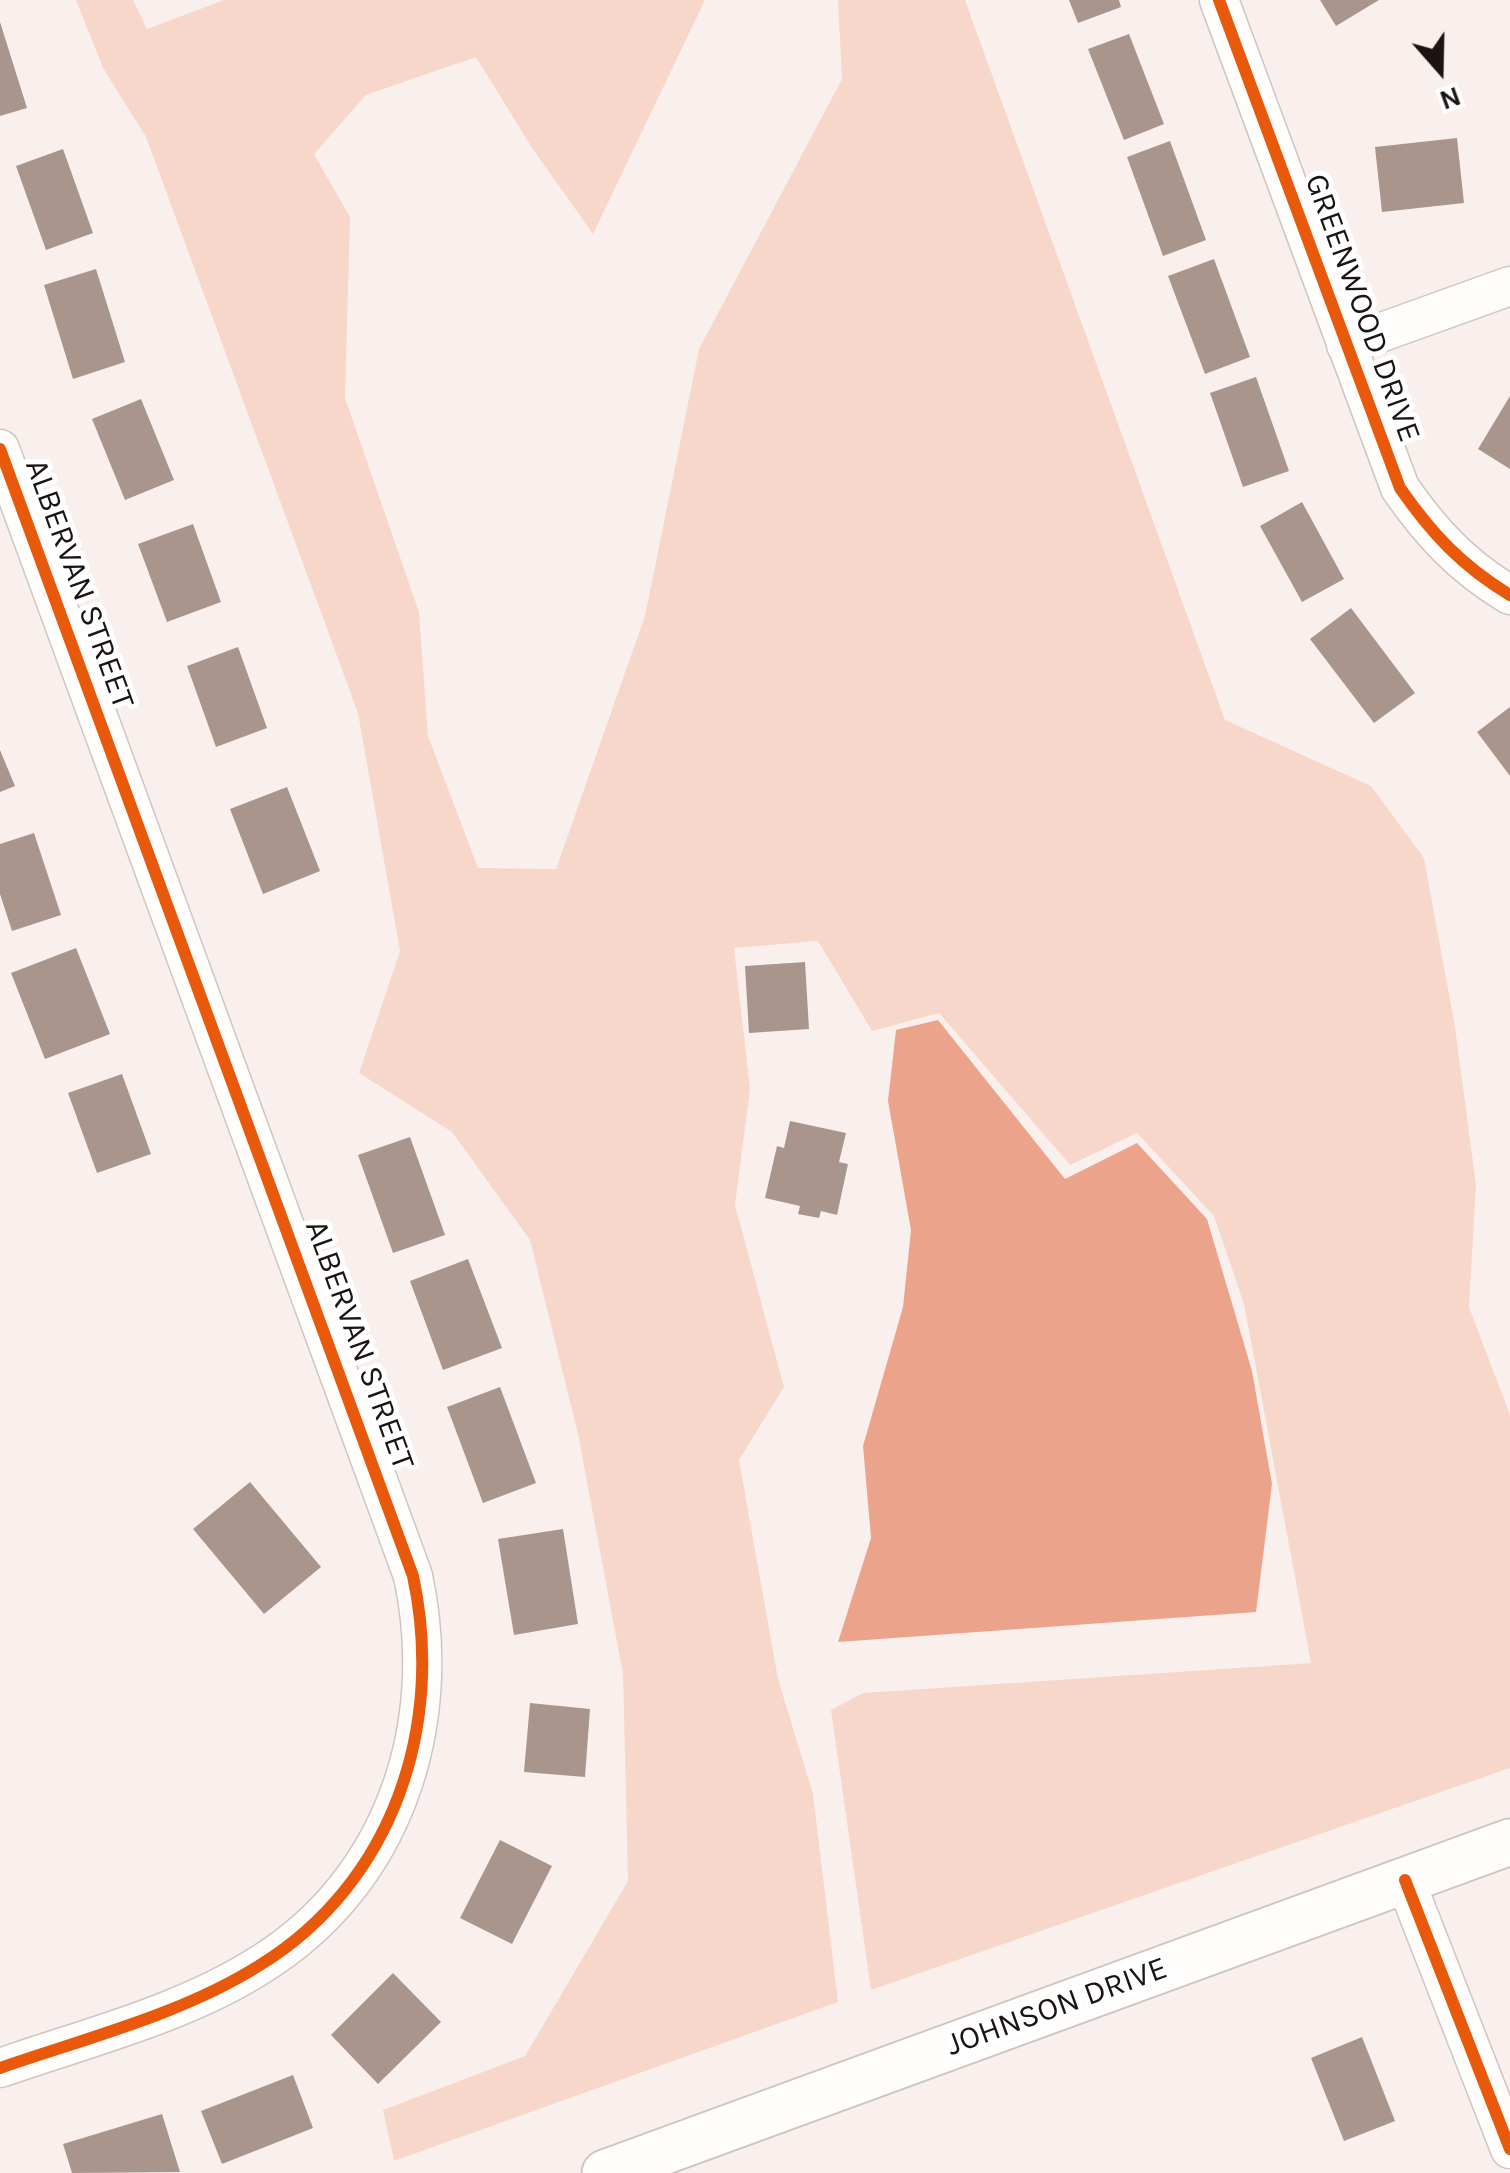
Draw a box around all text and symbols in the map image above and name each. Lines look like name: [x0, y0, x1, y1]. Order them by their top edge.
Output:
north arrow: [1390, 20, 1490, 120]
text: N: [1435, 80, 1466, 118]
street label: GREENWOOD DRIVE: [1296, 169, 1428, 447]
street label: ALBERVAN STREET: [16, 454, 142, 714]
street label: ALBERVAN STREET: [296, 1215, 422, 1475]
street label: JOHNSON DRIVE: [941, 1949, 1173, 2065]

